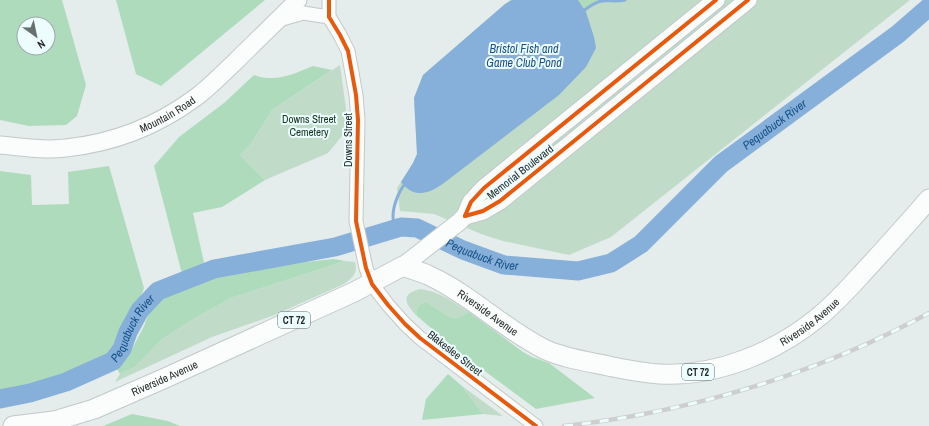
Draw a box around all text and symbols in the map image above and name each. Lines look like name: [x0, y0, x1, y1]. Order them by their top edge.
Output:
north arrow: [16, 16, 56, 56]
text: N: [35, 37, 48, 52]
water label: Bristol Fish and Game Club Pond: [486, 41, 562, 71]
street label: Mountain Road: [137, 93, 198, 136]
water label: Pequabuck River: [739, 95, 810, 154]
park label: Downs Street Cemetery: [282, 112, 337, 139]
street label: Downs Street: [341, 112, 355, 167]
street label: Memorial Boulevard: [484, 142, 556, 202]
water label: Pequabuck River: [443, 235, 519, 274]
street label: Riverside Avenue: [455, 286, 521, 339]
water label: Pequabuck River: [107, 291, 159, 365]
street label: Riverside Avenue: [777, 295, 842, 349]
road number: CT 72: [278, 312, 310, 328]
street label: Blakeslee Street: [425, 327, 486, 379]
street label: Riverside Avenue: [129, 357, 200, 399]
road number: CT 72: [682, 364, 714, 380]

